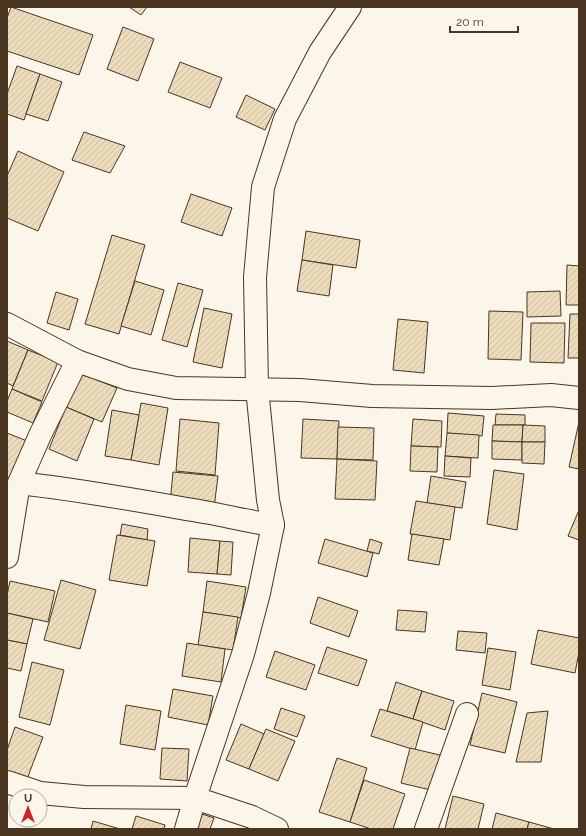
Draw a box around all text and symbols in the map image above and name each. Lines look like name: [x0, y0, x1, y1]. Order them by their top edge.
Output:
scale bar: [450, 8, 518, 34]
text: 20 m: [456, 15, 484, 29]
north arrow: [8, 788, 48, 828]
text: U: [24, 792, 32, 805]

